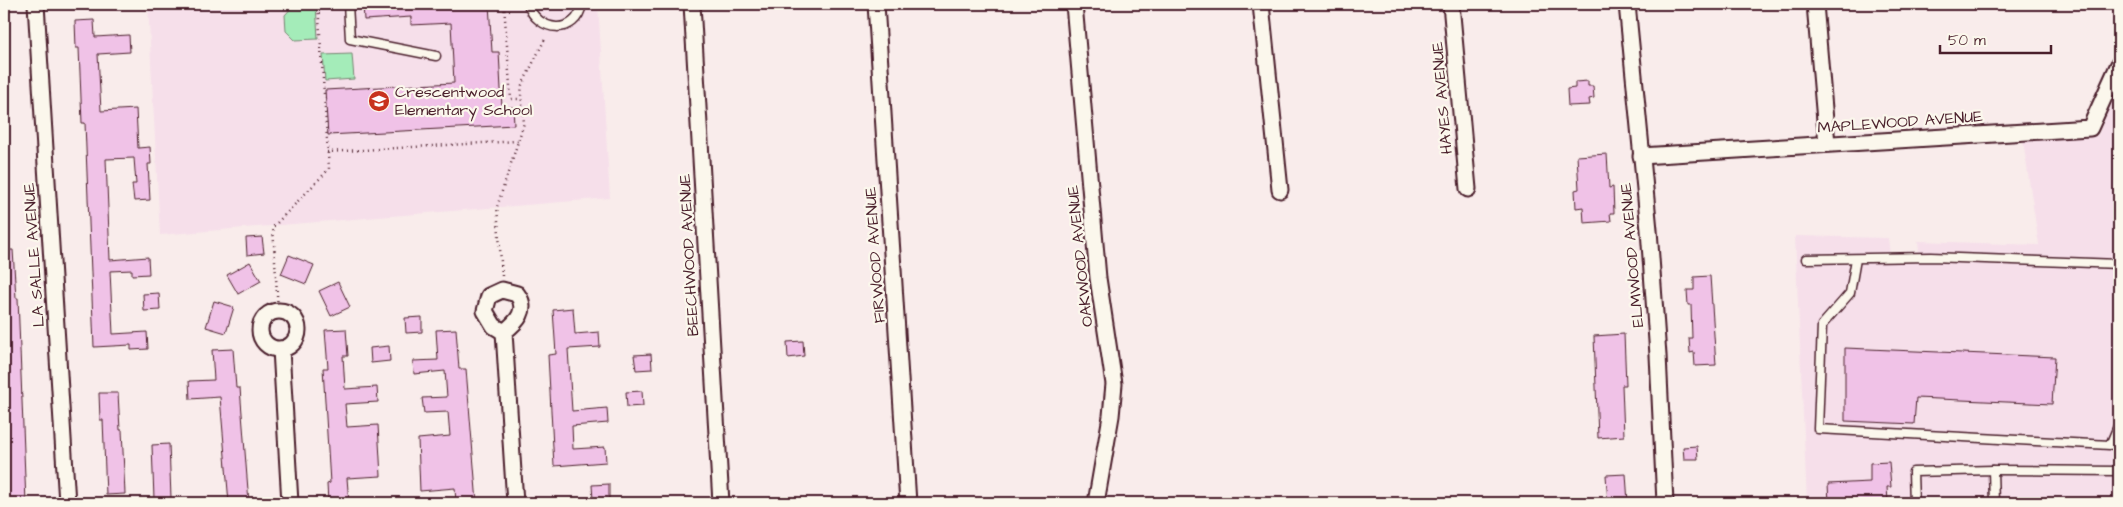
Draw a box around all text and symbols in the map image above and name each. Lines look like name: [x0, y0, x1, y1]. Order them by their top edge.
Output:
scale bar: [1940, 22, 2052, 54]
text: 50 m: [1948, 30, 1986, 51]
street label: HAYES AVENUE: [1426, 40, 1458, 155]
place label: Crescentwood Elementary School: [395, 81, 532, 122]
school or university icon: Crescentwood Elementary School: [367, 89, 391, 113]
street label: MAPLEWOOD AVENUE: [1817, 105, 1984, 139]
street label: BEECHWOOD AVENUE: [674, 173, 704, 337]
street label: ELMWOOD AVENUE: [1615, 181, 1649, 328]
street label: LA SALLE AVENUE: [18, 182, 50, 328]
street label: OAKWOOD AVENUE: [1062, 184, 1098, 328]
street label: FIRWOOD AVENUE: [859, 186, 891, 324]

